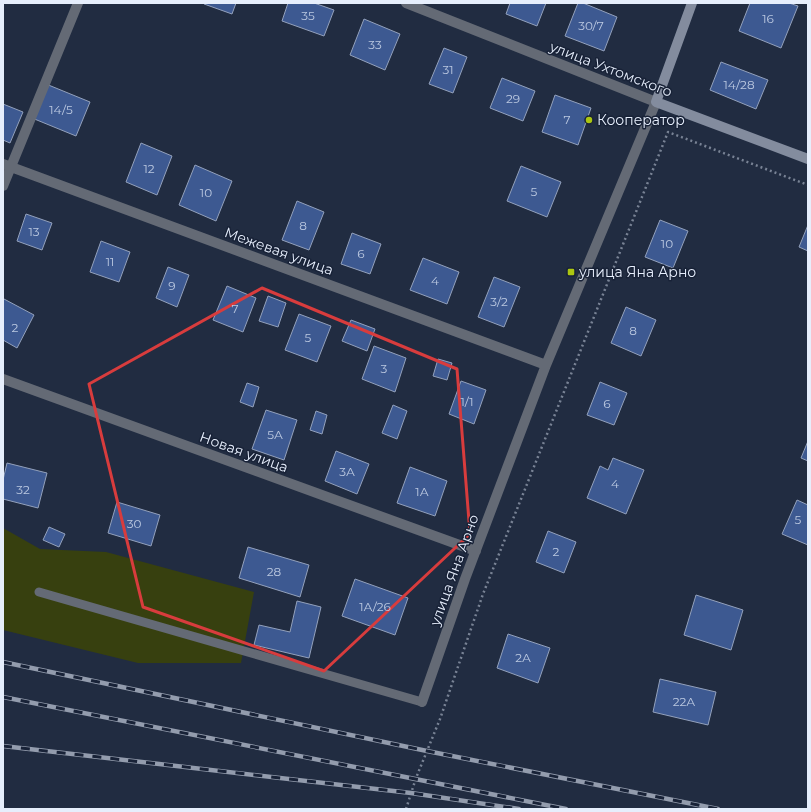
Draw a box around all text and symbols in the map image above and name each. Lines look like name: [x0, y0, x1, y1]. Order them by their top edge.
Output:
house number: 35: [301, 8, 315, 23]
house number: 16: [762, 11, 774, 26]
house number: 30/7: [578, 18, 604, 33]
house number: 33: [368, 37, 382, 52]
street label: улица Ухтомского: [546, 37, 675, 101]
house number: 31: [442, 62, 454, 77]
house number: 14/28: [723, 77, 755, 92]
house number: 29: [506, 91, 520, 106]
house number: 14/5: [49, 102, 73, 117]
place label: Кооператор: [597, 111, 685, 129]
house number: 7: [563, 112, 571, 127]
marker: Кооператор: [584, 115, 594, 125]
house number: 12: [143, 161, 155, 176]
house number: 5: [531, 184, 538, 199]
house number: 10: [200, 185, 212, 200]
house number: 8: [299, 218, 307, 233]
street label: Межевая улица: [222, 223, 336, 279]
house number: 13: [28, 224, 40, 239]
house number: 10: [661, 236, 673, 251]
house number: 6: [357, 246, 365, 261]
house number: 11: [106, 254, 114, 269]
place label: улица Яна Арно: [578, 263, 696, 281]
marker: улица Яна Арно: [566, 267, 576, 277]
house number: 4: [431, 273, 439, 288]
house number: 9: [168, 278, 176, 293]
house number: 3/2: [490, 294, 508, 309]
house number: 7: [231, 301, 239, 316]
house number: 2: [12, 320, 19, 335]
house number: 8: [629, 323, 637, 338]
house number: 5: [305, 330, 312, 345]
house number: 3: [381, 361, 388, 376]
house number: 1/1: [460, 394, 474, 409]
house number: 6: [603, 396, 611, 411]
house number: 5А: [267, 427, 283, 442]
street label: Новая улица: [197, 428, 291, 476]
house number: 3А: [339, 464, 355, 479]
house number: 4: [611, 476, 619, 491]
house number: 32: [16, 482, 30, 497]
house number: 1А: [415, 484, 429, 499]
street label: улица Яна Арно: [425, 512, 483, 629]
house number: 5: [795, 512, 802, 527]
house number: 30: [127, 516, 141, 531]
house number: 2: [553, 544, 560, 559]
house number: 28: [267, 564, 282, 579]
house number: 1А/26: [359, 599, 391, 614]
house number: 2А: [515, 650, 531, 665]
house number: 22А: [673, 694, 695, 709]

